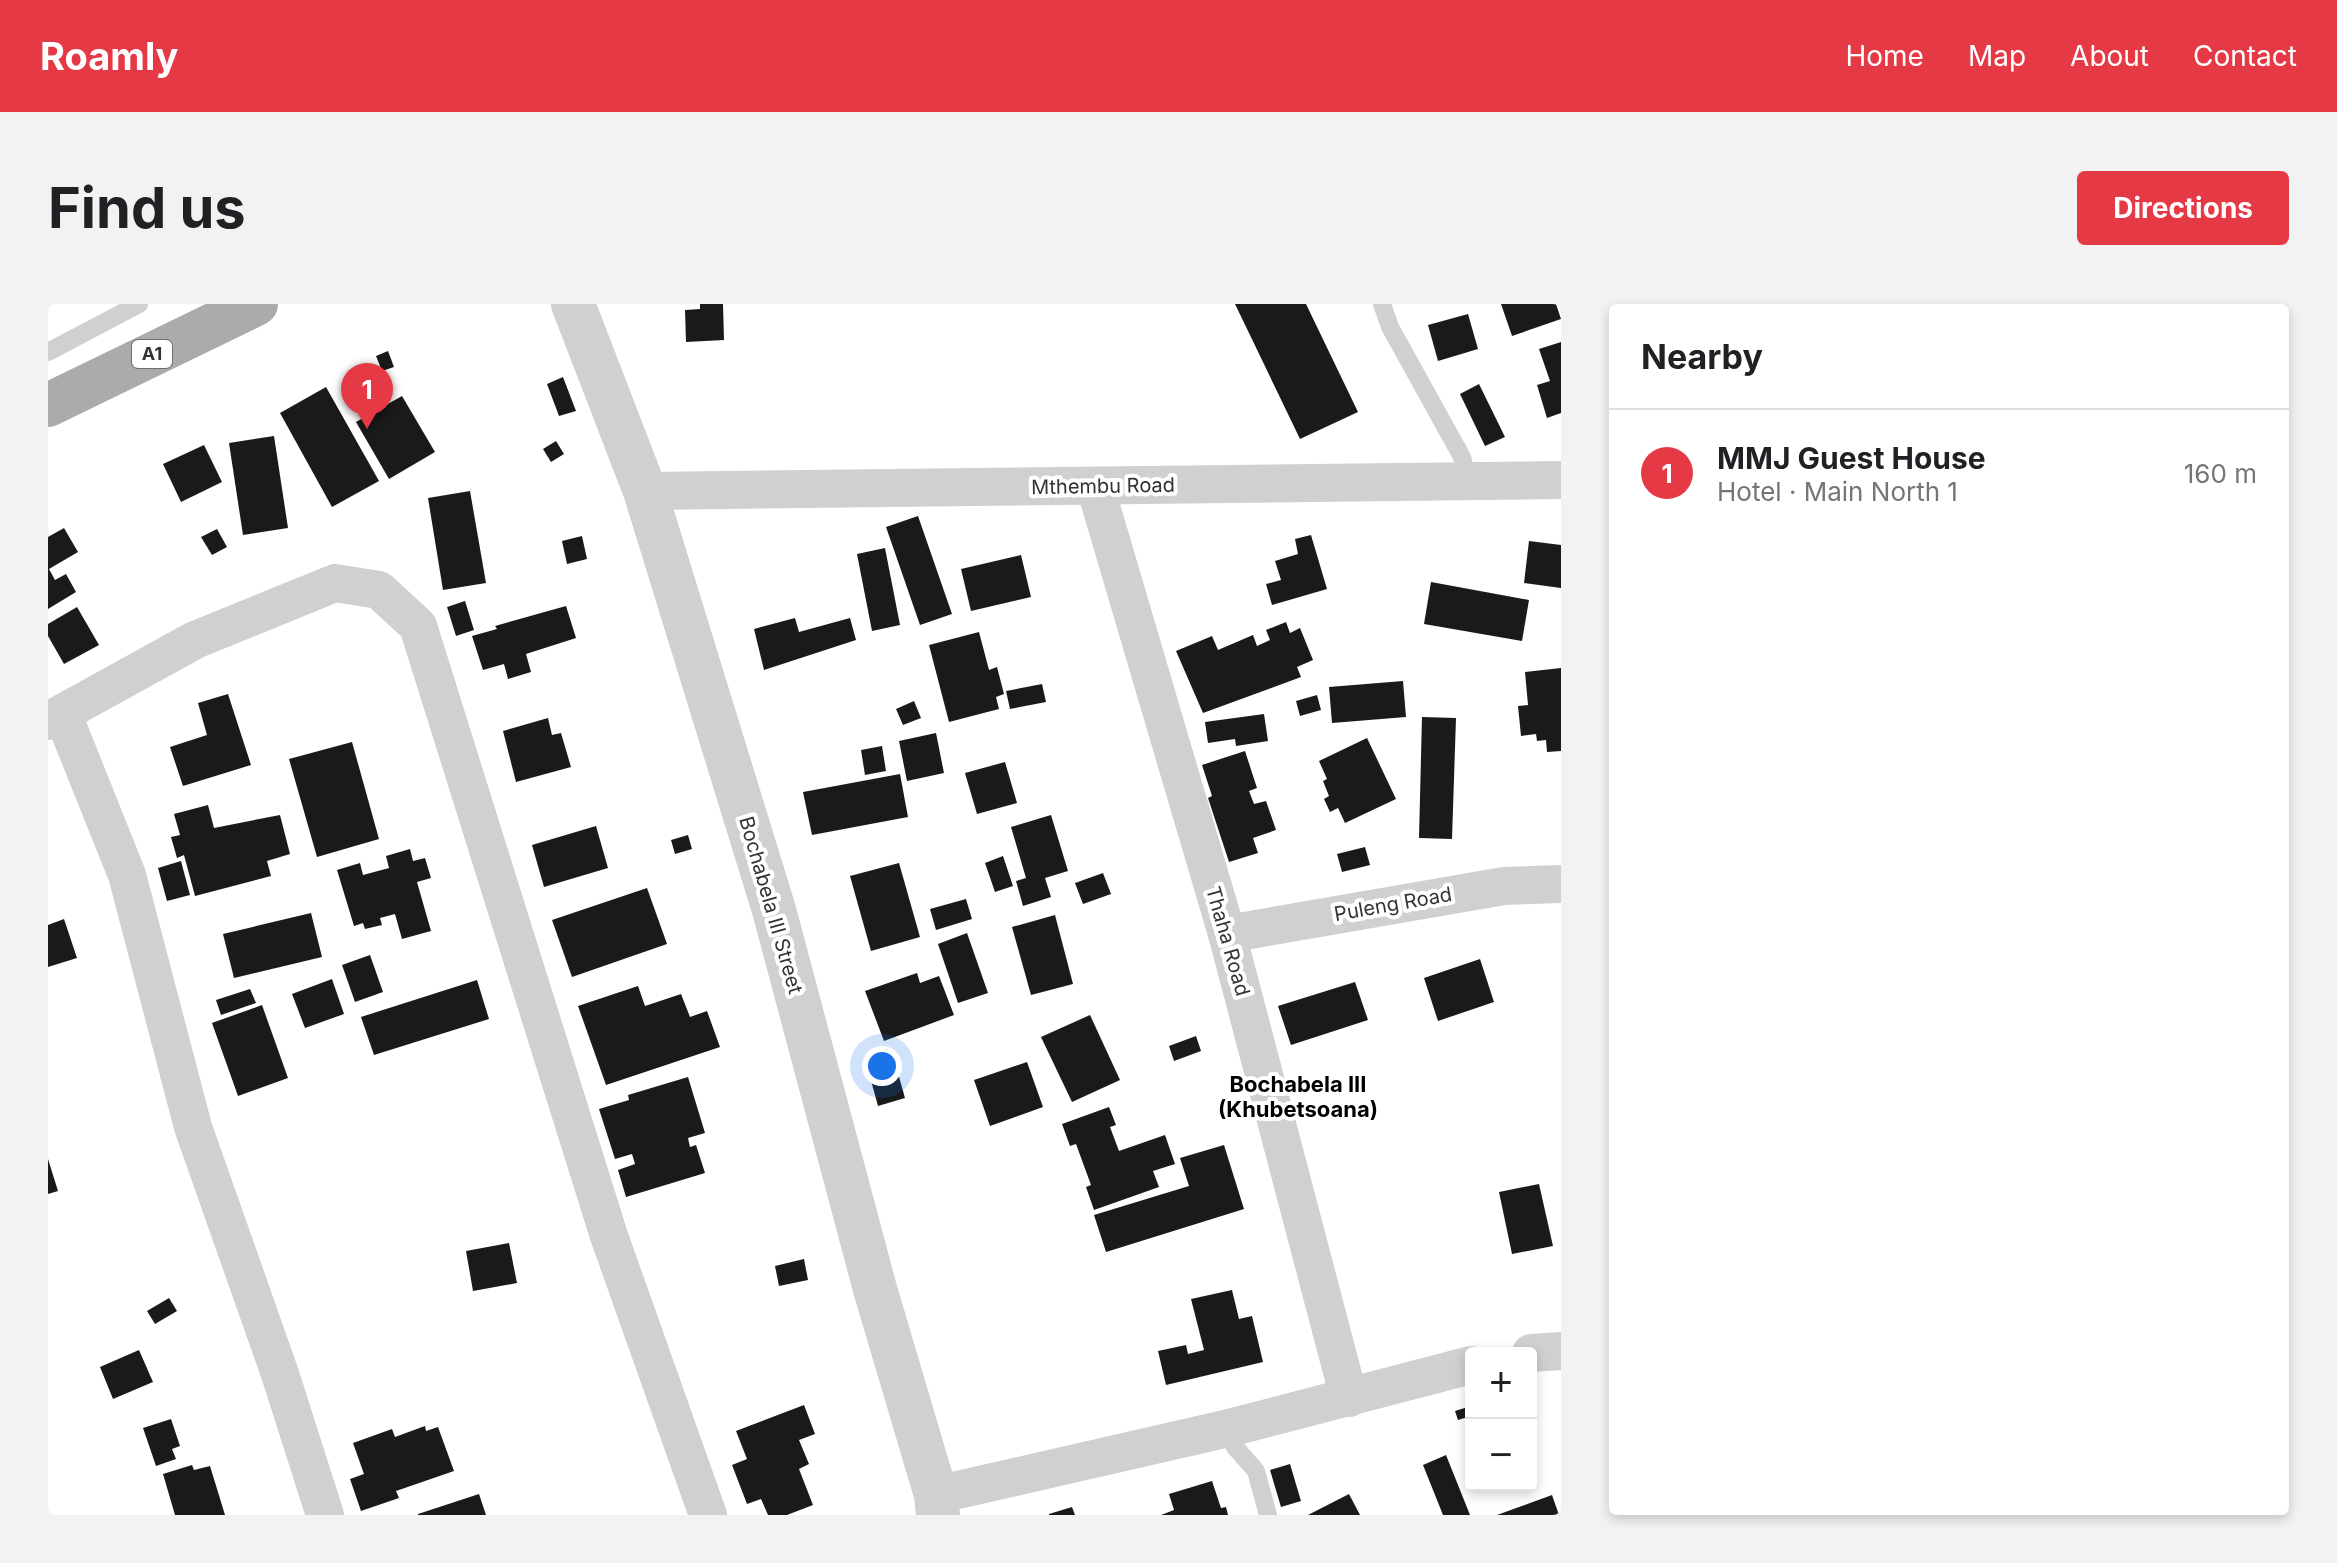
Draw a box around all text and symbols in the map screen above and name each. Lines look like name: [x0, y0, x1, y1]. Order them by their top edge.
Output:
text: Roamly: [40, 33, 178, 79]
text: Home: [1845, 39, 1924, 73]
text: Map: [1968, 39, 2026, 73]
text: About: [2070, 39, 2149, 73]
text: Contact: [2193, 39, 2297, 73]
button: Directions: [2077, 171, 2289, 245]
text: Find us: [48, 174, 246, 242]
text: Nearby: [1641, 336, 1763, 377]
road number: A1: [132, 340, 172, 368]
pin: 1: [341, 363, 393, 429]
text: MMJ Guest House: [1717, 440, 1986, 476]
text: 1: [1661, 458, 1673, 489]
text: 160 m: [2184, 458, 2257, 489]
street label: Mthembu Road: [1031, 473, 1175, 499]
text: Hotel · Main North 1: [1717, 476, 1958, 507]
street label: Bochabela III Street: [734, 814, 808, 997]
street label: Puleng Road: [1332, 882, 1454, 926]
street label: Thaha Road: [1201, 883, 1255, 999]
your location: [862, 1046, 902, 1086]
district label: Bochabela III (Khubetsoana): [1218, 1071, 1378, 1122]
map controls: [1465, 1347, 1537, 1491]
button: +: [1465, 1347, 1537, 1419]
button: −: [1465, 1419, 1537, 1491]

